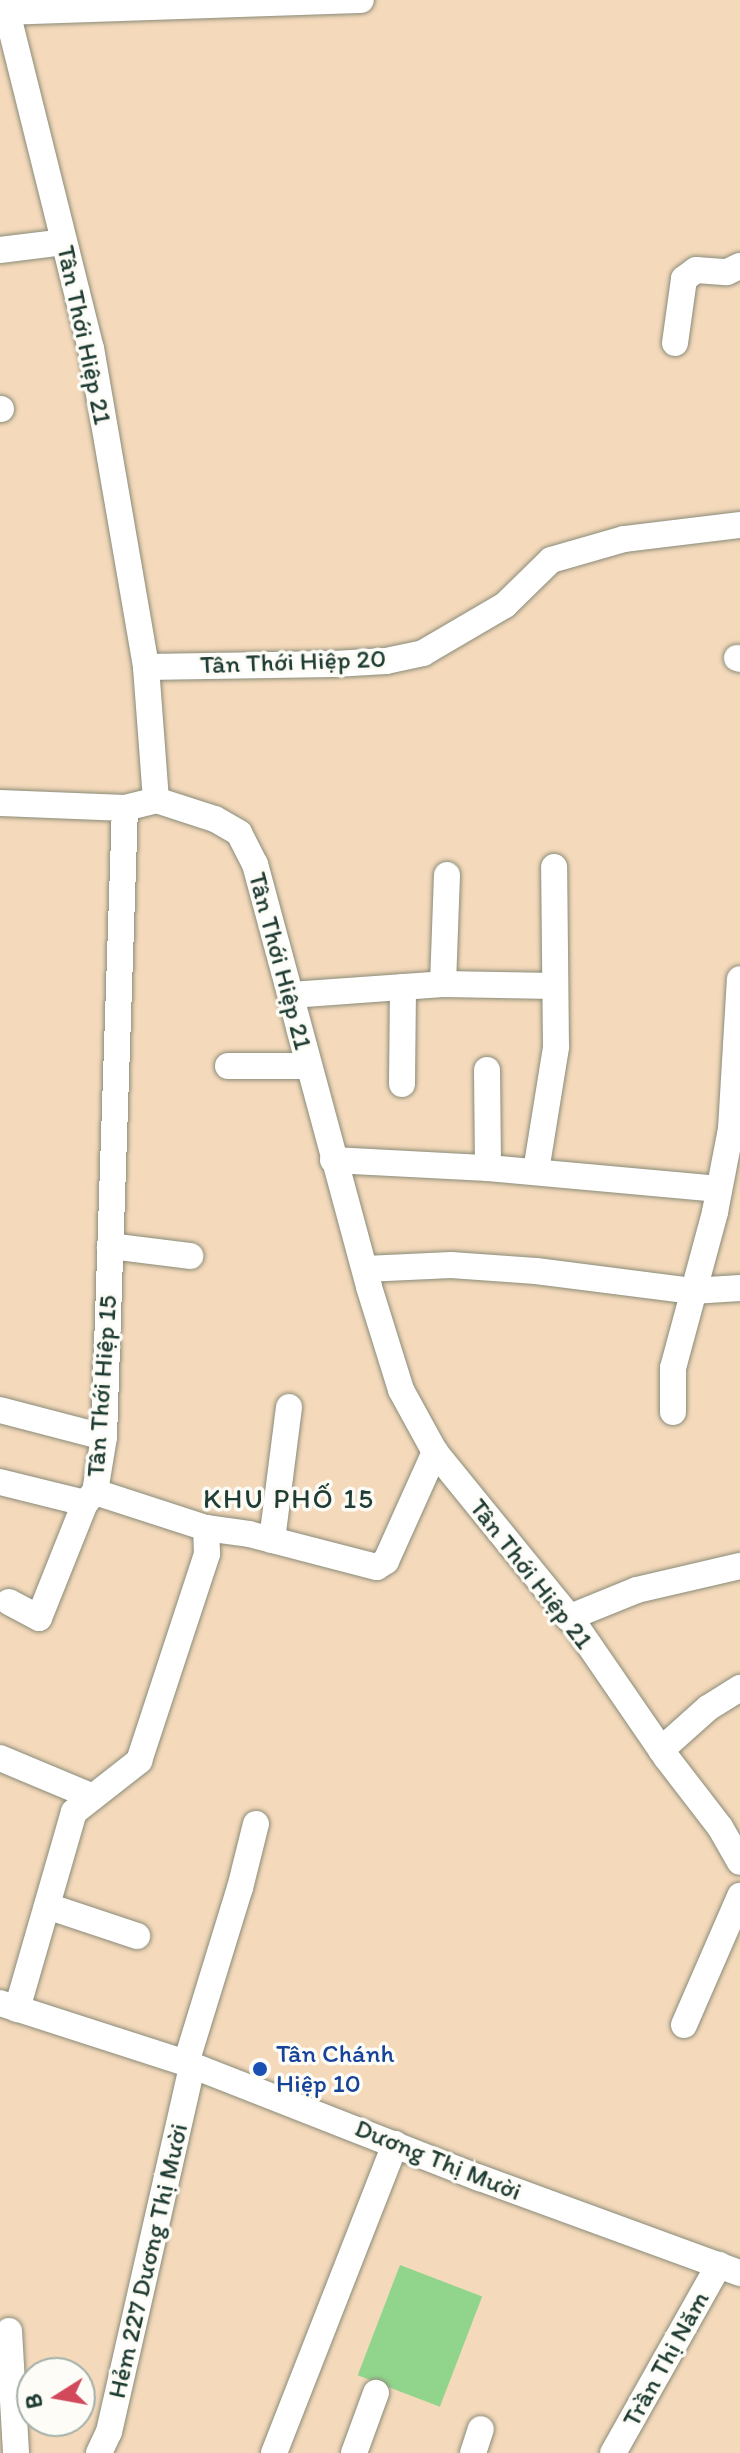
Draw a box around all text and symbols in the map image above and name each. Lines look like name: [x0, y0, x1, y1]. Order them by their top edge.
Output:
street label: Tân Thới Hiệp 21: [50, 242, 118, 428]
street label: Tân Thới Hiệp 20: [199, 643, 387, 681]
street label: Tân Thới Hiệp 21: [241, 869, 319, 1053]
street label: Tân Thới Hiệp 15: [80, 1294, 124, 1478]
district label: KHU PHỐ 15: [203, 1481, 375, 1515]
street label: Tân Thới Hiệp 21: [462, 1492, 600, 1656]
place label: Tân Chánh Hiệp 10: [276, 2038, 394, 2100]
marker: Tân Chánh Hiệp 10: [251, 2060, 269, 2078]
street label: Dương Thị Mười: [350, 2112, 526, 2208]
street label: Hẻm 227 Dương Thị Mười: [101, 2121, 195, 2401]
street label: Trần Thị Năm: [616, 2285, 716, 2433]
north arrow: [16, 2357, 96, 2437]
text: B: [19, 2392, 49, 2411]

